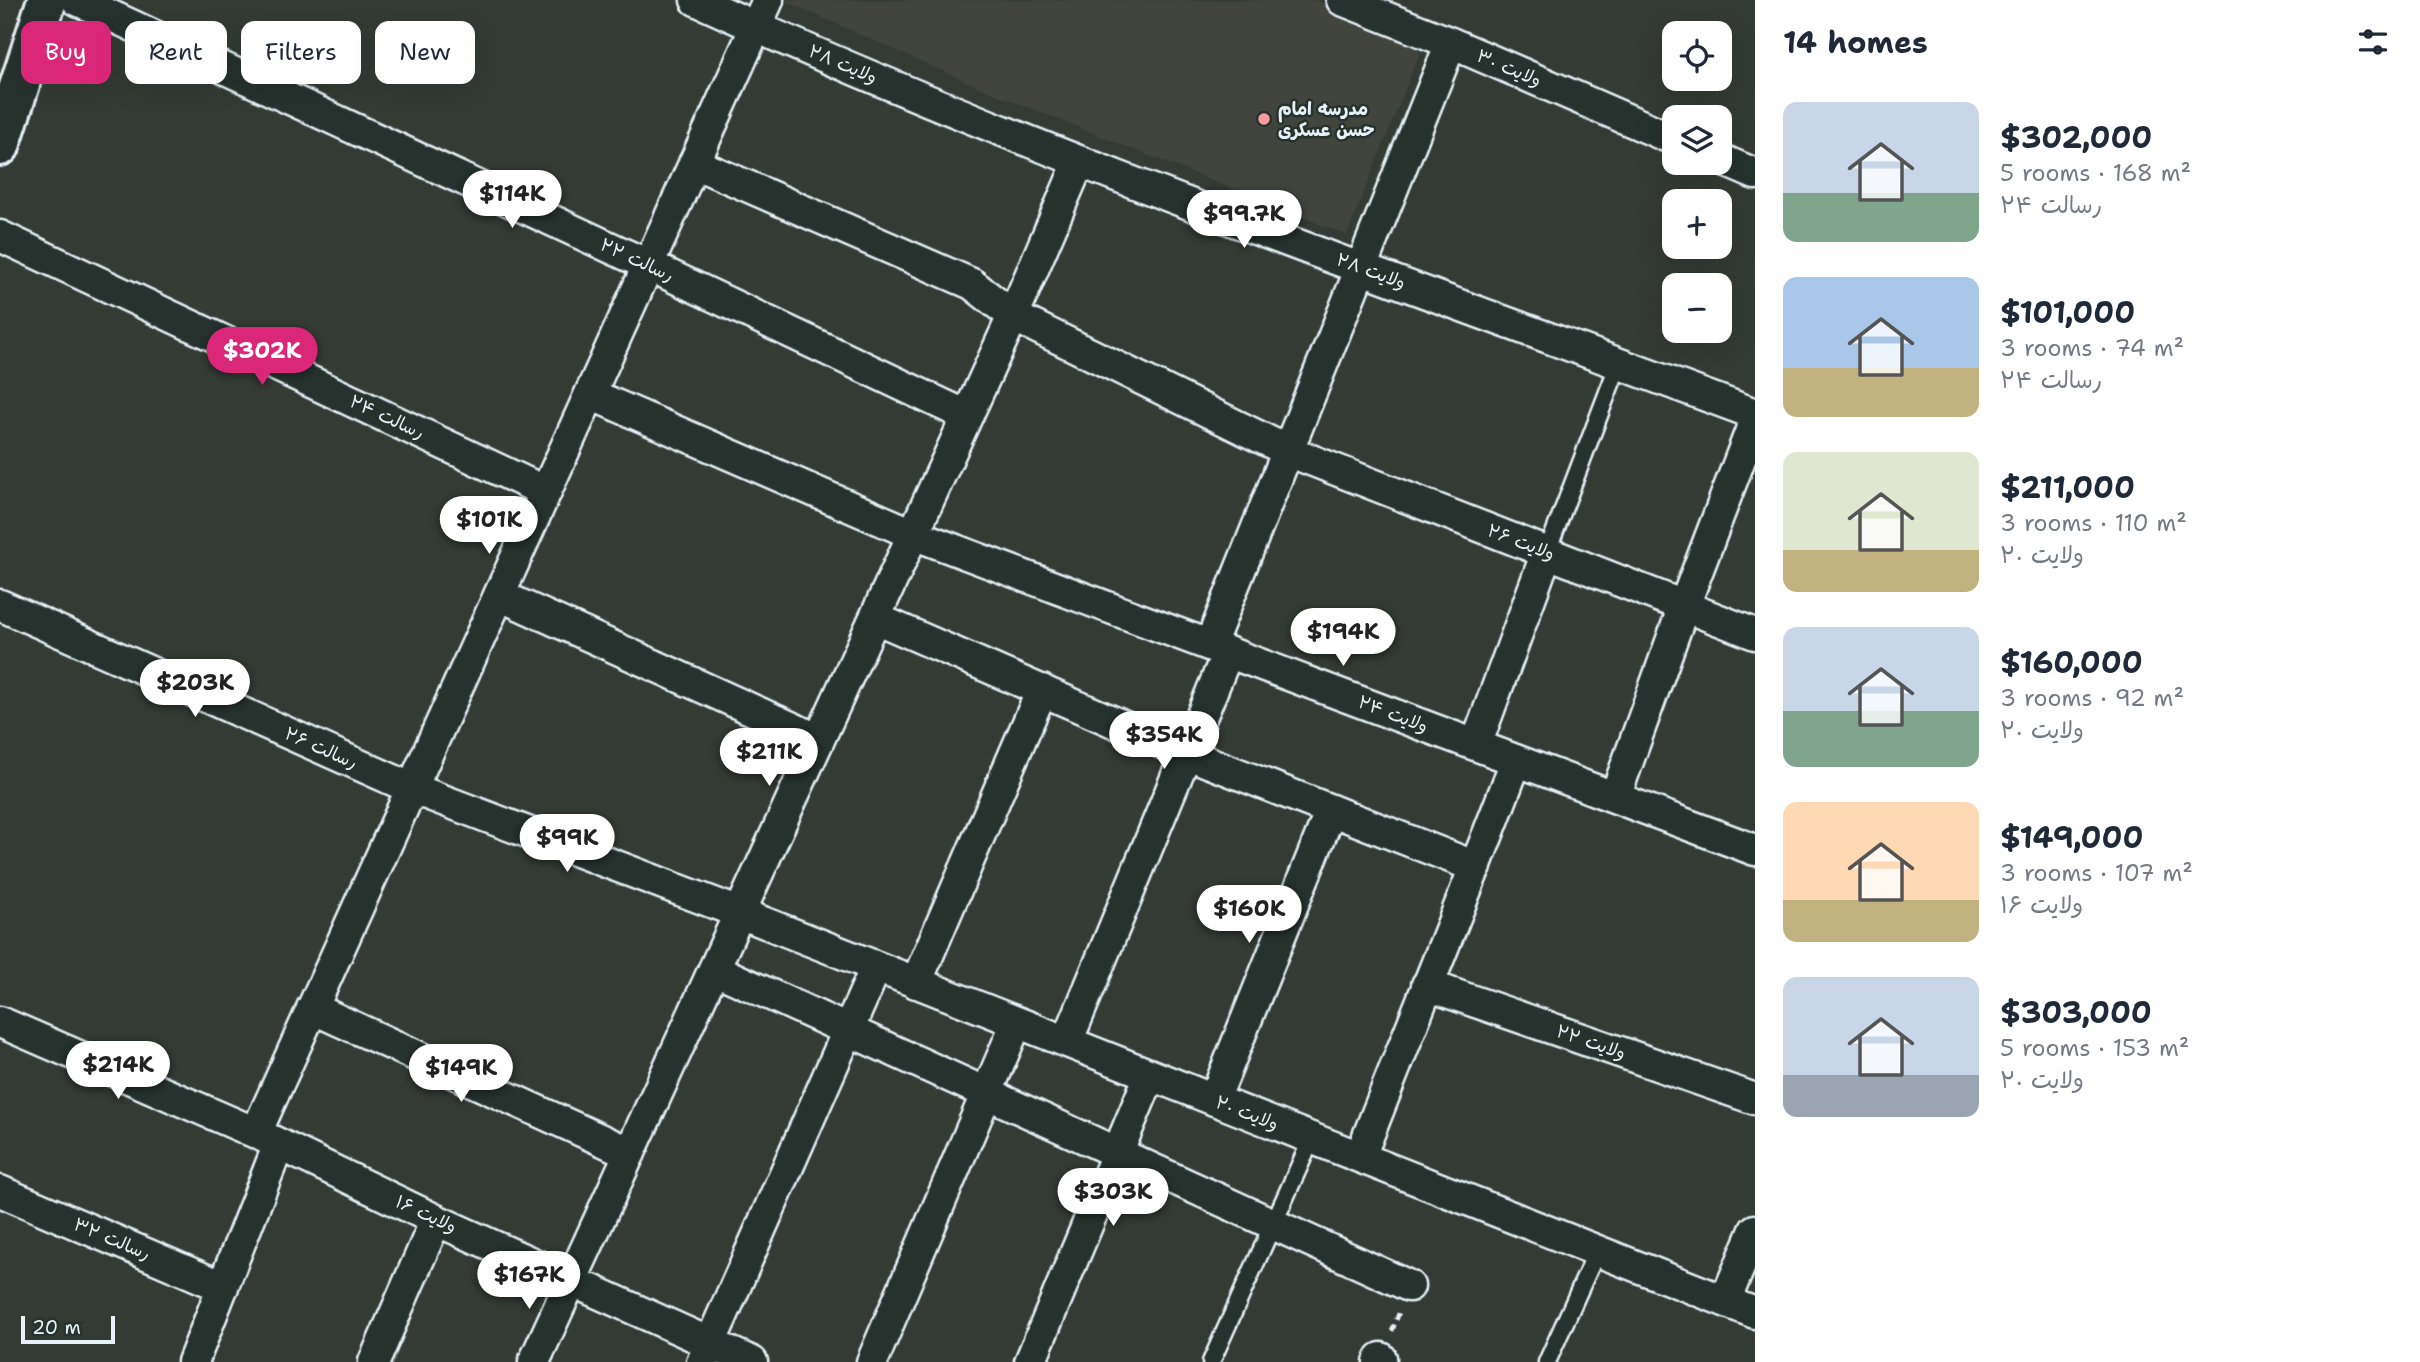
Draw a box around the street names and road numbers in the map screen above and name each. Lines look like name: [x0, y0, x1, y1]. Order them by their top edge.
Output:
street label: ولایت ۲۸: [805, 39, 881, 89]
street label: ولایت ۳۰: [1473, 44, 1545, 92]
street label: رسالت ۲۲: [596, 232, 678, 288]
street label: ولایت ۲۸: [1333, 247, 1409, 295]
street label: رسالت ۲۴: [346, 389, 428, 445]
street label: ولایت ۲۶: [1484, 518, 1558, 566]
street label: ولایت ۲۴: [1355, 690, 1431, 738]
street label: رسالت ۲۶: [281, 721, 361, 775]
street label: ولایت ۲۲: [1553, 1019, 1629, 1065]
street label: ولایت ۲۰: [1212, 1090, 1282, 1136]
street label: ولایت ۱۶: [391, 1189, 461, 1239]
street label: رسالت ۳۲: [70, 1212, 154, 1266]

